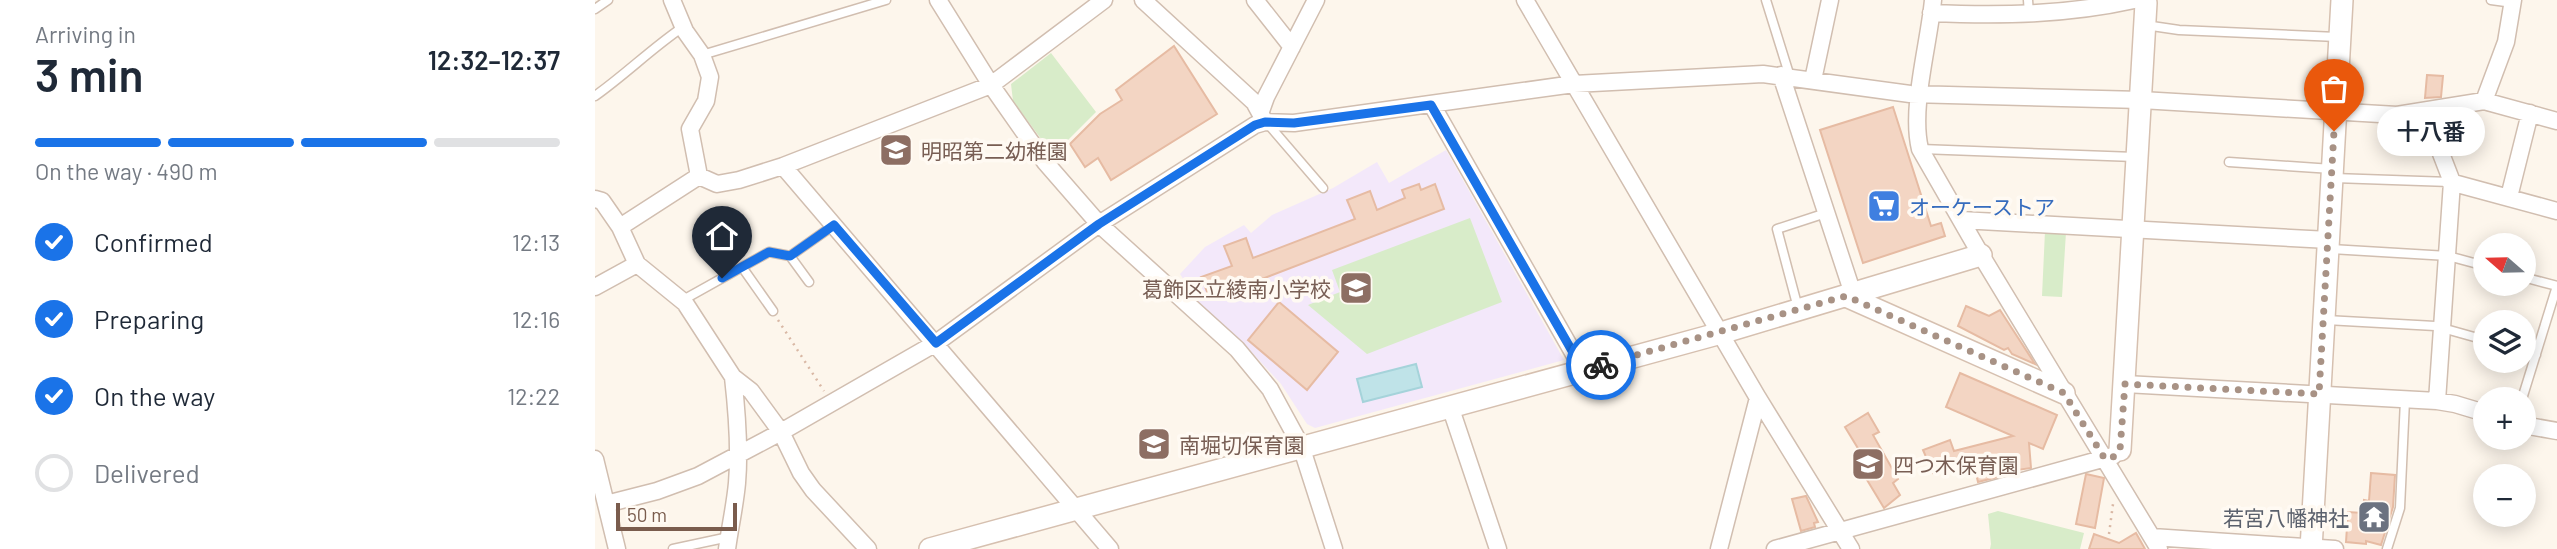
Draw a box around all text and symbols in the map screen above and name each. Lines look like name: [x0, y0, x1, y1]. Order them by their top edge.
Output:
text: Arriving in: [35, 20, 136, 48]
text: 12:32–12:37: [428, 44, 560, 75]
text: 3 min: [35, 46, 144, 101]
pin: [2304, 59, 2364, 131]
icon: bag: [2315, 70, 2353, 108]
callout: 十八番: [2376, 106, 2485, 156]
text: 十八番: [2397, 117, 2466, 145]
school or university icon: 明昭第二幼稚園: [877, 131, 915, 169]
place label: 明昭第二幼稚園: [921, 138, 1068, 163]
text: On the way · 490 m: [35, 157, 218, 185]
supermarket icon: オーケーストア: [1865, 187, 1903, 225]
place label: オーケーストア: [1909, 194, 2055, 219]
pin: [692, 206, 752, 278]
icon: home: [703, 217, 741, 255]
icon: check: [35, 223, 73, 261]
text: Confirmed: [94, 226, 213, 257]
text: 12:13: [512, 228, 560, 256]
north arrow: [2473, 233, 2536, 296]
map controls: [2473, 233, 2536, 527]
school or university icon: 葛飾区立綾南小学校: [1337, 269, 1375, 307]
place label: 葛飾区立綾南小学校: [1142, 276, 1331, 301]
icon: check: [35, 300, 73, 338]
text: Preparing: [94, 303, 204, 334]
text: 12:16: [512, 305, 560, 333]
button: layers: [2473, 310, 2536, 373]
courier: [1566, 330, 1636, 400]
icon: bike: [1582, 346, 1620, 384]
icon: check: [35, 377, 73, 415]
text: On the way: [94, 380, 215, 411]
text: 12:22: [507, 382, 560, 410]
button: +: [2473, 387, 2536, 450]
school or university icon: 南堀切保育園: [1135, 425, 1173, 463]
place label: 南堀切保育園: [1179, 432, 1305, 457]
school or university icon: 四つ木保育園: [1849, 445, 1887, 483]
place label: 四つ木保育園: [1893, 452, 2019, 477]
text: Delivered: [94, 457, 200, 488]
button: −: [2473, 464, 2536, 527]
temple icon: 若宮八幡神社: [2355, 498, 2393, 536]
scale bar: [616, 500, 737, 532]
text: 50 m: [627, 503, 667, 526]
place label: 若宮八幡神社: [2223, 505, 2349, 530]

